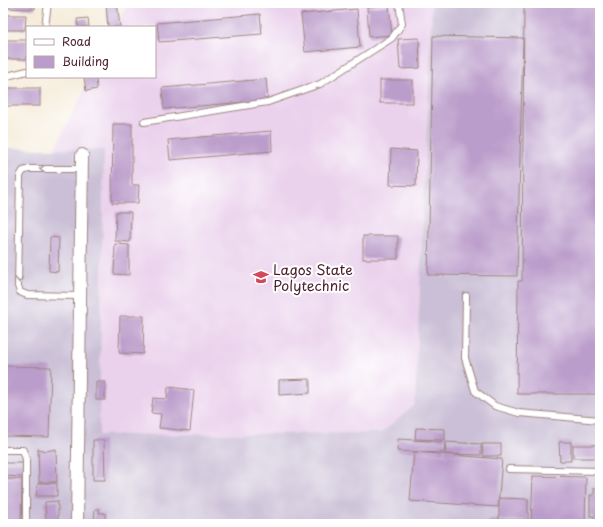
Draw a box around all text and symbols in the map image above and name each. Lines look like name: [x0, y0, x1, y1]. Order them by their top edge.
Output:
legend: [26, 26, 156, 78]
text: Road: [62, 32, 91, 50]
text: Building: [62, 52, 109, 70]
one-way arrow: [39, 165, 45, 173]
place label: Lagos State Polytechnic: [273, 259, 353, 296]
school or university icon: Lagos State Polytechnic: [252, 268, 270, 286]
one-way arrow: [15, 277, 23, 283]

